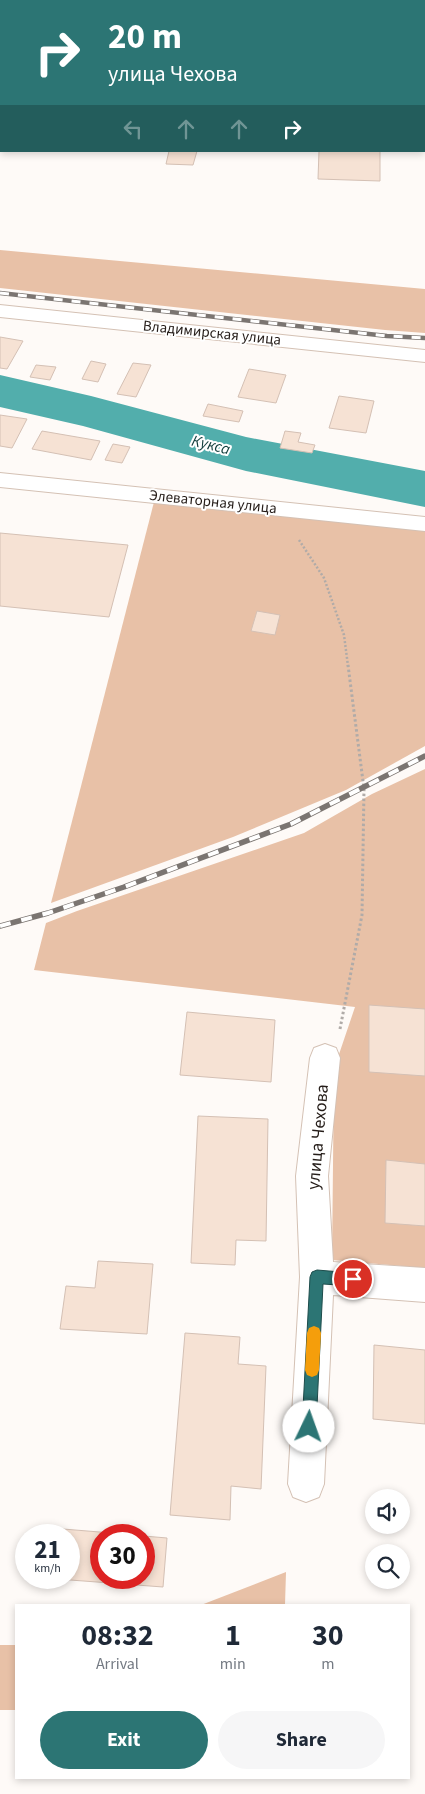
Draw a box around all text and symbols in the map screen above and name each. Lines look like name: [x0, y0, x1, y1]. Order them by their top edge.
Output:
text: 20 m: [108, 12, 182, 62]
icon: right: [25, 20, 90, 85]
text: улица Чехова: [108, 58, 238, 90]
icon: left: [119, 115, 147, 143]
icon: ahead: [172, 115, 200, 143]
icon: ahead: [225, 115, 253, 143]
icon: right: [278, 115, 306, 143]
street label: Владимирская улица: [142, 315, 282, 351]
water label: Кукса: [189, 430, 233, 460]
street label: Элеваторная улица: [148, 485, 278, 519]
street label: улица Чехова: [301, 1083, 335, 1191]
pin: [332, 1258, 374, 1300]
icon: arrive: [339, 1265, 367, 1293]
position arrow: [282, 1400, 334, 1452]
map controls: [365, 1489, 410, 1589]
button: sound: [365, 1489, 410, 1534]
speed limit sign: 30: [90, 1524, 155, 1589]
text: 21: [34, 1532, 61, 1568]
button: search: [365, 1544, 410, 1589]
text: km/h: [34, 1560, 61, 1577]
text: 08:32: [81, 1614, 154, 1657]
text: 1: [225, 1614, 241, 1657]
text: 30: [312, 1614, 344, 1657]
text: Arrival: [96, 1653, 139, 1675]
text: min: [220, 1653, 246, 1675]
text: m: [321, 1653, 335, 1675]
button: Exit: [40, 1711, 208, 1769]
button: Share: [218, 1711, 385, 1769]

